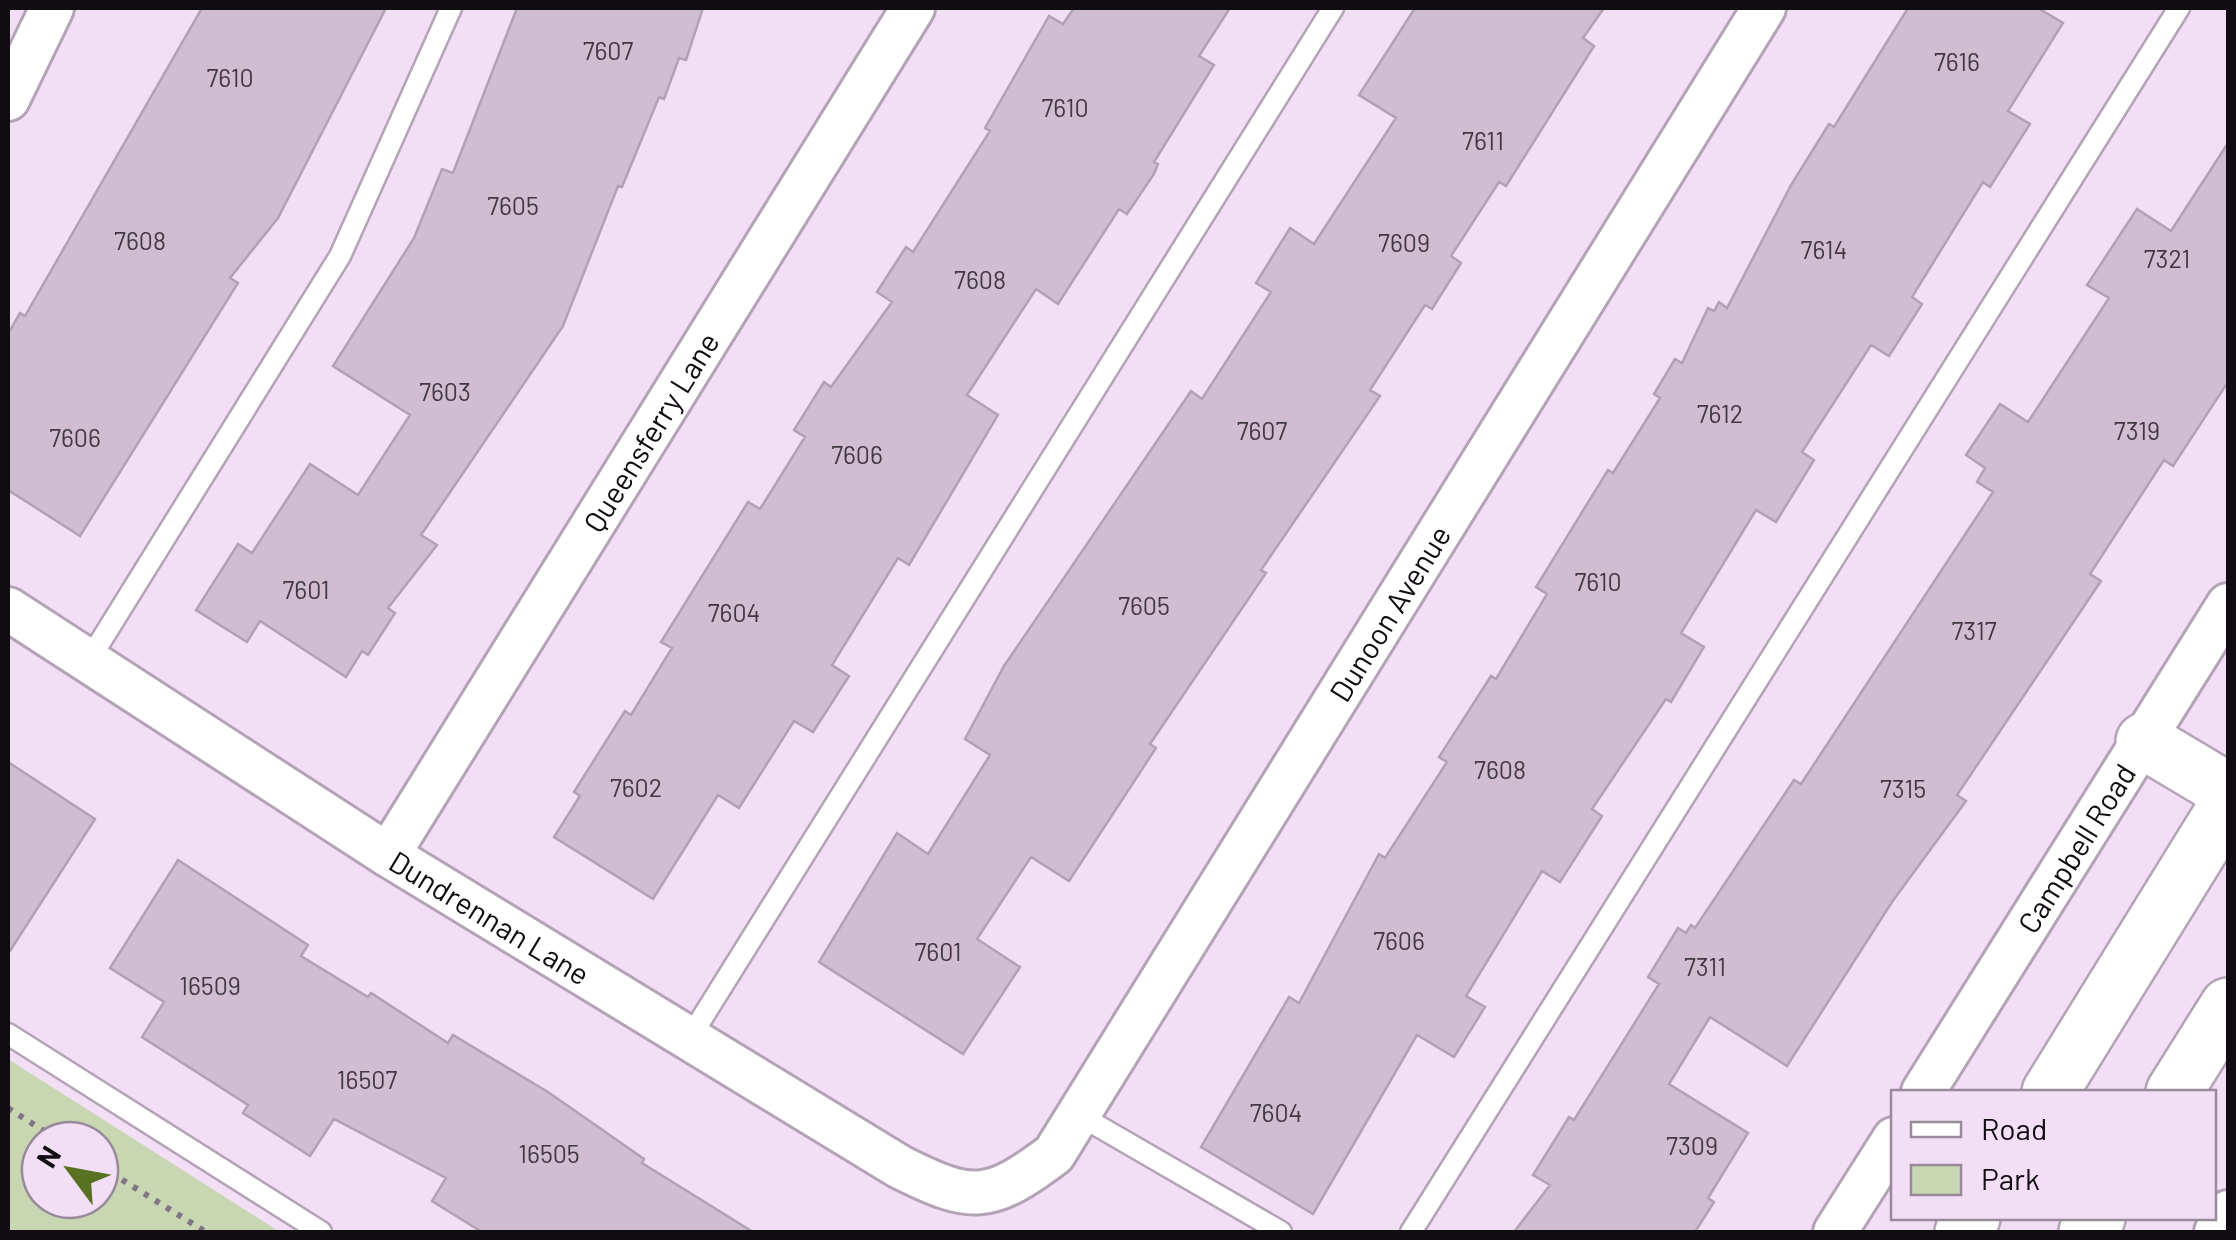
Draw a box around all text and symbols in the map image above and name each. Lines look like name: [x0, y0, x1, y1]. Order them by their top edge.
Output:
house number: 7607: [583, 35, 633, 65]
house number: 7616: [1934, 46, 1980, 76]
house number: 7610: [206, 62, 254, 92]
house number: 7610: [1041, 92, 1089, 122]
house number: 7611: [1462, 125, 1504, 155]
house number: 7605: [487, 190, 539, 220]
house number: 7608: [114, 225, 166, 255]
house number: 7609: [1378, 227, 1430, 257]
house number: 7614: [1801, 234, 1847, 264]
house number: 7321: [2144, 243, 2190, 273]
house number: 7608: [954, 264, 1006, 294]
street label: Queensferry Lane: [575, 325, 726, 538]
house number: 7603: [419, 376, 471, 406]
house number: 7612: [1697, 398, 1743, 428]
house number: 7607: [1237, 415, 1287, 445]
house number: 7319: [2114, 415, 2160, 445]
house number: 7606: [49, 422, 101, 452]
house number: 7606: [831, 439, 883, 469]
street label: Dunoon Avenue: [1321, 518, 1457, 708]
house number: 7610: [1574, 566, 1622, 596]
house number: 7601: [283, 574, 329, 604]
house number: 7605: [1118, 590, 1170, 620]
house number: 7604: [708, 597, 760, 627]
house number: 7317: [1951, 615, 1997, 645]
house number: 7608: [1474, 754, 1526, 784]
street label: Campbell Road: [2009, 757, 2142, 939]
house number: 7602: [610, 772, 662, 802]
house number: 7315: [1880, 773, 1926, 803]
street label: Dundrennan Lane: [383, 843, 596, 992]
house number: 7606: [1373, 925, 1425, 955]
house number: 7601: [915, 936, 961, 966]
house number: 7311: [1684, 951, 1726, 981]
house number: 16509: [179, 970, 241, 1000]
house number: 16507: [337, 1064, 397, 1094]
legend: [1891, 1090, 2216, 1220]
house number: 7604: [1250, 1097, 1302, 1127]
text: Road: [1981, 1110, 2047, 1146]
north arrow: [20, 1120, 120, 1220]
house number: 7309: [1666, 1130, 1718, 1160]
house number: 16505: [518, 1138, 580, 1168]
text: N: [29, 1139, 67, 1173]
text: Park: [1981, 1160, 2040, 1196]

